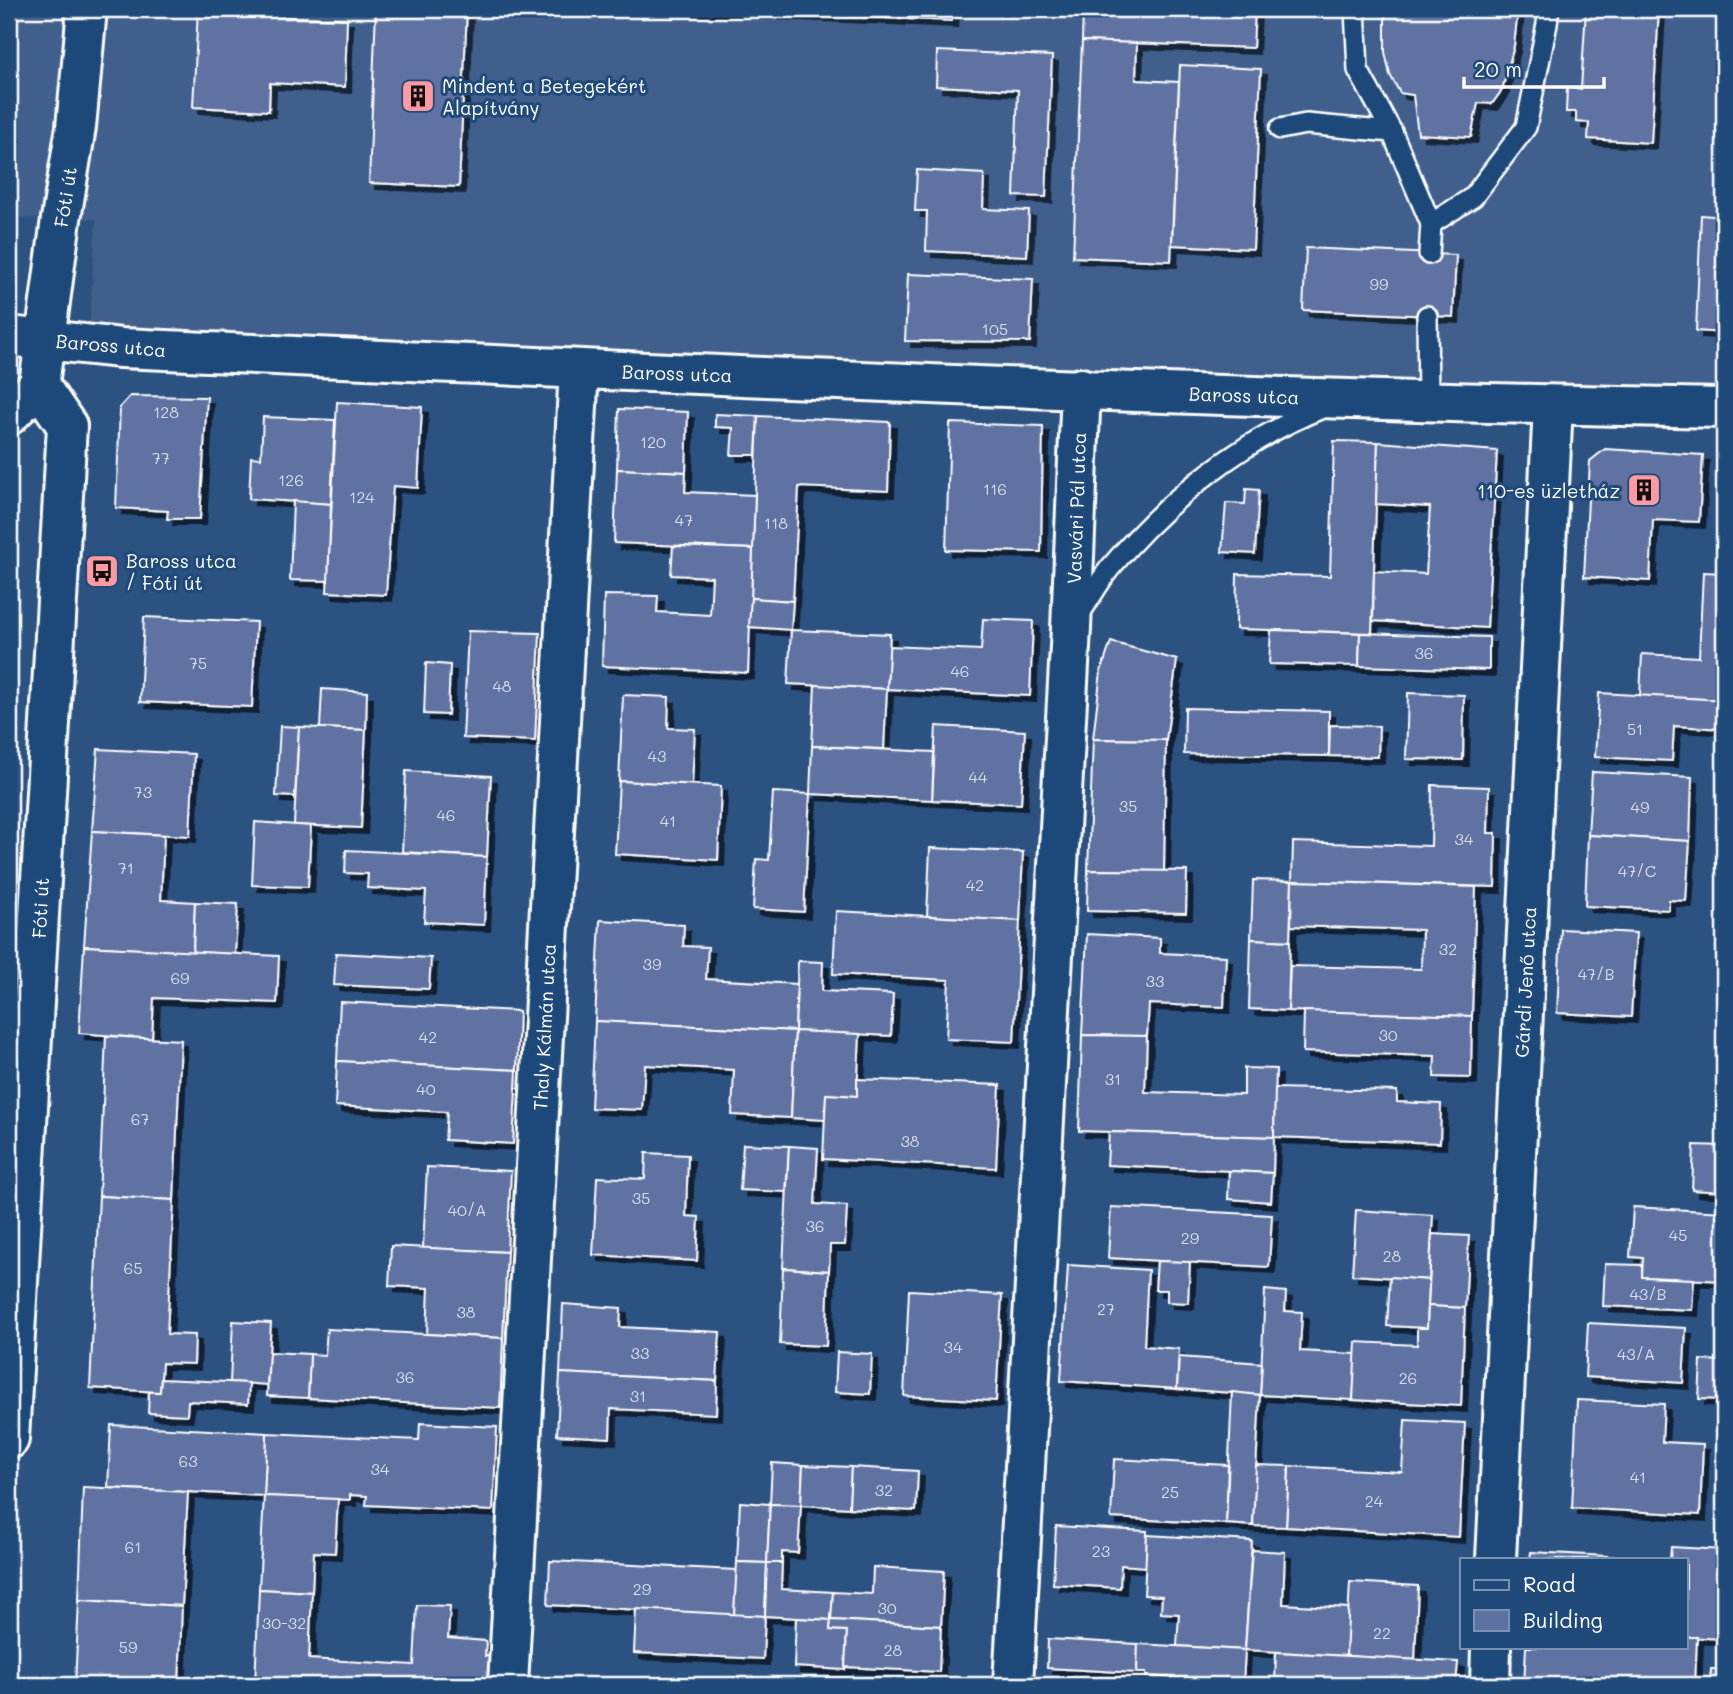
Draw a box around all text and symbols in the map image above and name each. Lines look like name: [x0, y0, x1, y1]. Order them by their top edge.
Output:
scale bar: [1464, 46, 1604, 90]
text: 20 m: [1474, 55, 1522, 82]
place label: Mindent a Betegekért Alapítvány: [442, 73, 646, 120]
building icon: Mindent a Betegekért Alapítvány: [399, 77, 437, 115]
street label: Fóti út: [48, 165, 82, 229]
house number: 99: [1370, 273, 1388, 294]
house number: 105: [982, 318, 1008, 339]
street label: Baross utca: [55, 328, 167, 362]
street label: Baross utca: [621, 359, 733, 387]
street label: Baross utca: [1188, 381, 1300, 409]
house number: 128: [153, 401, 179, 422]
house number: 120: [640, 431, 666, 452]
street label: Vasvári Pál utca: [1061, 432, 1091, 584]
house number: 77: [152, 447, 170, 468]
house number: 126: [278, 469, 304, 490]
building icon: 110-es üzletház: [1625, 471, 1663, 509]
house number: 116: [983, 478, 1007, 499]
place label: 110-es üzletház: [1477, 478, 1620, 503]
house number: 124: [349, 486, 375, 507]
house number: 47: [675, 509, 693, 530]
house number: 118: [764, 512, 788, 533]
place label: Baross utca / Fóti út: [126, 548, 237, 595]
bus stop icon: Baross utca / Fóti út: [83, 552, 121, 590]
house number: 36: [1414, 642, 1434, 663]
house number: 75: [189, 652, 207, 673]
house number: 46: [950, 660, 970, 681]
house number: 48: [492, 675, 512, 696]
house number: 51: [1627, 718, 1643, 739]
house number: 43: [648, 745, 666, 766]
house number: 44: [969, 766, 988, 787]
house number: 73: [134, 781, 152, 802]
house number: 35: [1119, 795, 1137, 816]
house number: 49: [1631, 796, 1649, 817]
house number: 46: [436, 804, 456, 825]
house number: 41: [660, 810, 676, 831]
house number: 34: [1455, 828, 1474, 849]
house number: 71: [118, 857, 134, 878]
house number: 47/C: [1618, 860, 1656, 881]
house number: 42: [966, 874, 984, 895]
street label: Fóti út: [26, 877, 54, 939]
street label: Gárdi Jenő utca: [1509, 906, 1541, 1058]
house number: 32: [1439, 938, 1457, 959]
street label: Thaly Kálmán utca: [527, 943, 561, 1111]
house number: 39: [643, 953, 661, 974]
house number: 47/B: [1578, 963, 1614, 984]
house number: 69: [170, 967, 190, 988]
house number: 33: [1146, 970, 1164, 991]
house number: 30: [1378, 1024, 1398, 1045]
house number: 42: [419, 1026, 437, 1047]
house number: 31: [1105, 1068, 1121, 1089]
house number: 40: [416, 1078, 436, 1099]
house number: 67: [131, 1108, 149, 1129]
house number: 38: [900, 1130, 920, 1151]
house number: 35: [632, 1187, 650, 1208]
house number: 40/A: [448, 1199, 486, 1220]
house number: 36: [805, 1215, 825, 1236]
house number: 45: [1669, 1224, 1687, 1245]
house number: 29: [1181, 1227, 1199, 1248]
house number: 28: [1383, 1245, 1402, 1266]
house number: 65: [124, 1257, 143, 1278]
house number: 43/B: [1629, 1283, 1667, 1304]
house number: 27: [1097, 1298, 1115, 1319]
house number: 38: [456, 1301, 476, 1322]
house number: 34: [944, 1336, 963, 1357]
house number: 33: [631, 1342, 649, 1363]
house number: 43/A: [1617, 1343, 1655, 1364]
house number: 36: [395, 1366, 415, 1387]
house number: 26: [1399, 1367, 1417, 1388]
house number: 31: [630, 1385, 646, 1406]
house number: 63: [178, 1450, 198, 1471]
house number: 34: [371, 1458, 390, 1479]
house number: 41: [1630, 1466, 1646, 1487]
house number: 32: [875, 1479, 893, 1500]
house number: 25: [1161, 1481, 1179, 1502]
house number: 24: [1365, 1490, 1384, 1511]
house number: 61: [125, 1536, 141, 1557]
house number: 23: [1092, 1540, 1110, 1561]
legend: [1460, 1558, 1688, 1648]
text: Road: [1523, 1570, 1575, 1597]
house number: 29: [633, 1578, 651, 1599]
house number: 30: [877, 1597, 897, 1618]
text: Building: [1523, 1606, 1603, 1633]
house number: 30-32: [262, 1612, 306, 1633]
house number: 22: [1373, 1622, 1391, 1643]
house number: 59: [119, 1636, 137, 1657]
house number: 28: [884, 1639, 903, 1660]

